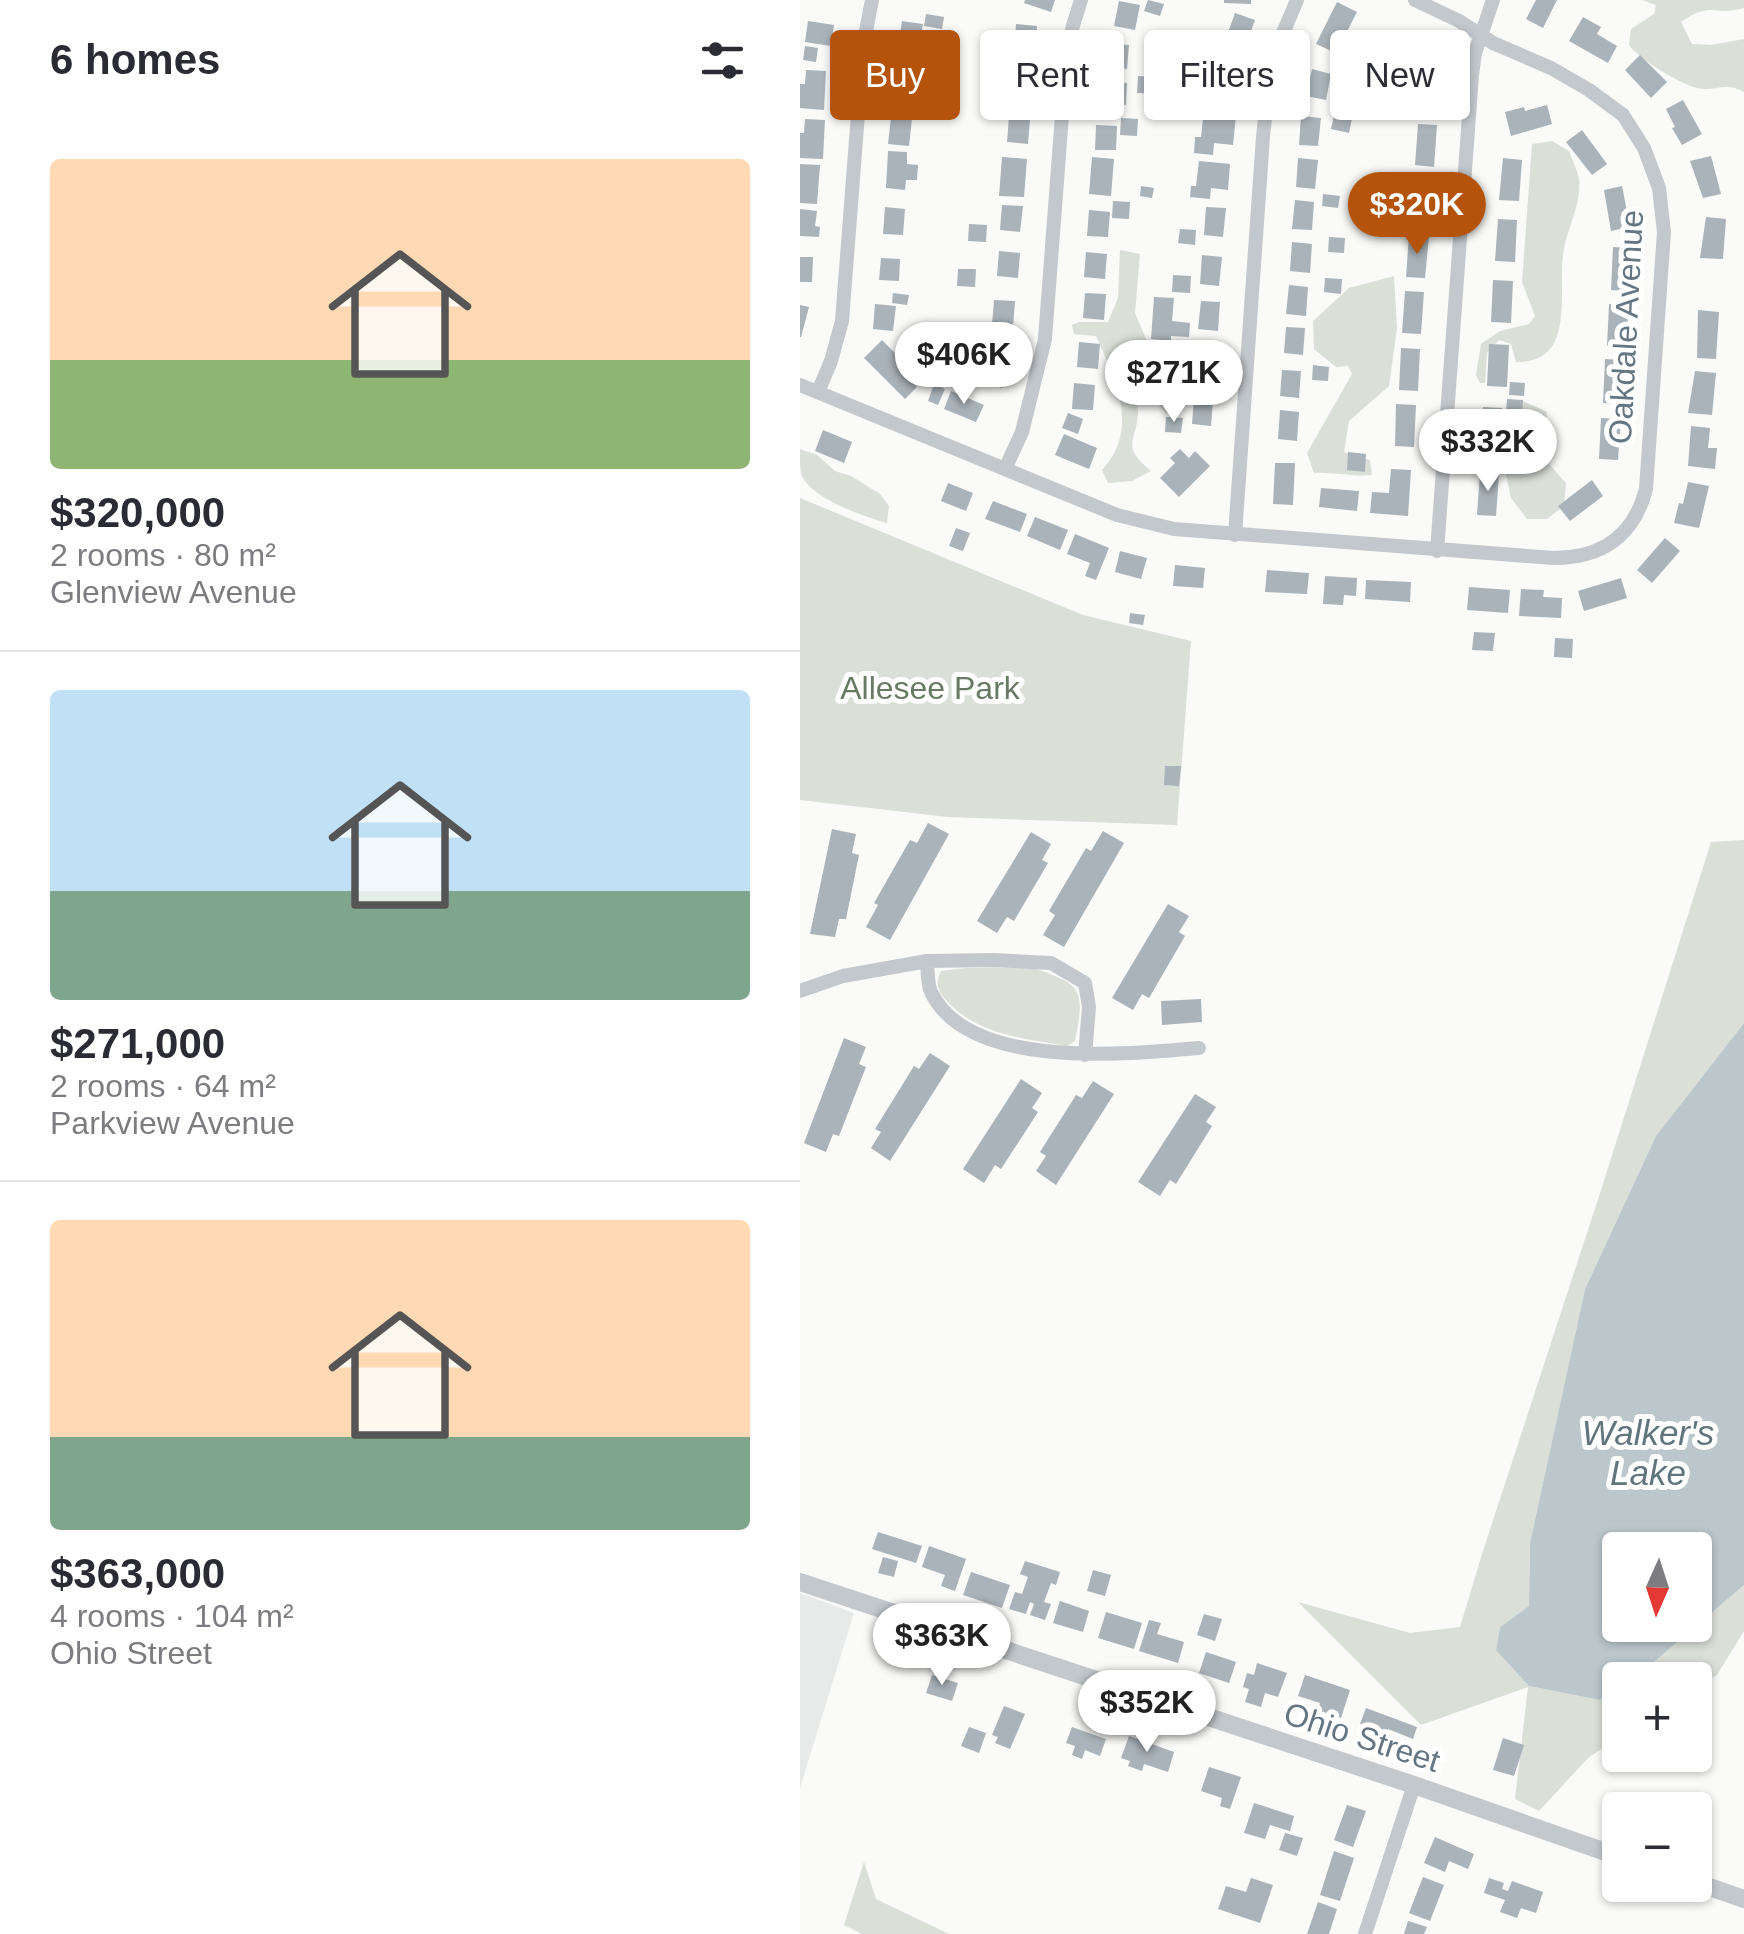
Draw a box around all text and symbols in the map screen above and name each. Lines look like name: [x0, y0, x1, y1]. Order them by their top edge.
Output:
chip: Buy: [830, 30, 960, 120]
chip: Rent: [980, 30, 1124, 120]
chip: Filters: [1144, 30, 1310, 120]
chip: New: [1330, 30, 1470, 120]
icon: filters: [695, 33, 750, 88]
text: 6 homes: [50, 36, 220, 83]
pin: $320K: [1347, 172, 1487, 257]
text: $320K: [1370, 186, 1464, 222]
street label: Oakdale Avenue: [1602, 209, 1650, 445]
icon: home: [310, 224, 490, 404]
pin: $406K: [894, 322, 1034, 407]
text: $406K: [917, 336, 1011, 372]
pin: $271K: [1104, 340, 1244, 425]
text: $271K: [1127, 354, 1221, 390]
pin: $332K: [1418, 409, 1558, 494]
text: $332K: [1441, 423, 1535, 459]
text: $320,000: [50, 489, 225, 536]
text: 2 rooms · 80 m²: [50, 537, 276, 573]
text: Glenview Avenue: [50, 574, 297, 610]
park label: Allesee Park: [840, 670, 1021, 706]
icon: home: [310, 755, 490, 935]
text: $271,000: [50, 1020, 225, 1067]
text: 2 rooms · 64 m²: [50, 1068, 276, 1104]
text: Parkview Avenue: [50, 1105, 295, 1141]
icon: home: [310, 1285, 490, 1465]
water label: Walker's Lake: [1582, 1413, 1714, 1492]
north arrow: [1602, 1532, 1712, 1642]
map controls: [1602, 1532, 1712, 1902]
text: $363,000: [50, 1550, 225, 1597]
text: 4 rooms · 104 m²: [50, 1598, 294, 1634]
pin: $363K: [872, 1603, 1012, 1688]
text: $363K: [895, 1617, 989, 1653]
text: Ohio Street: [50, 1635, 212, 1671]
button: +: [1602, 1662, 1712, 1772]
pin: $352K: [1077, 1670, 1217, 1755]
text: $352K: [1100, 1684, 1194, 1720]
street label: Ohio Street: [1279, 1695, 1445, 1779]
button: −: [1602, 1792, 1712, 1902]

